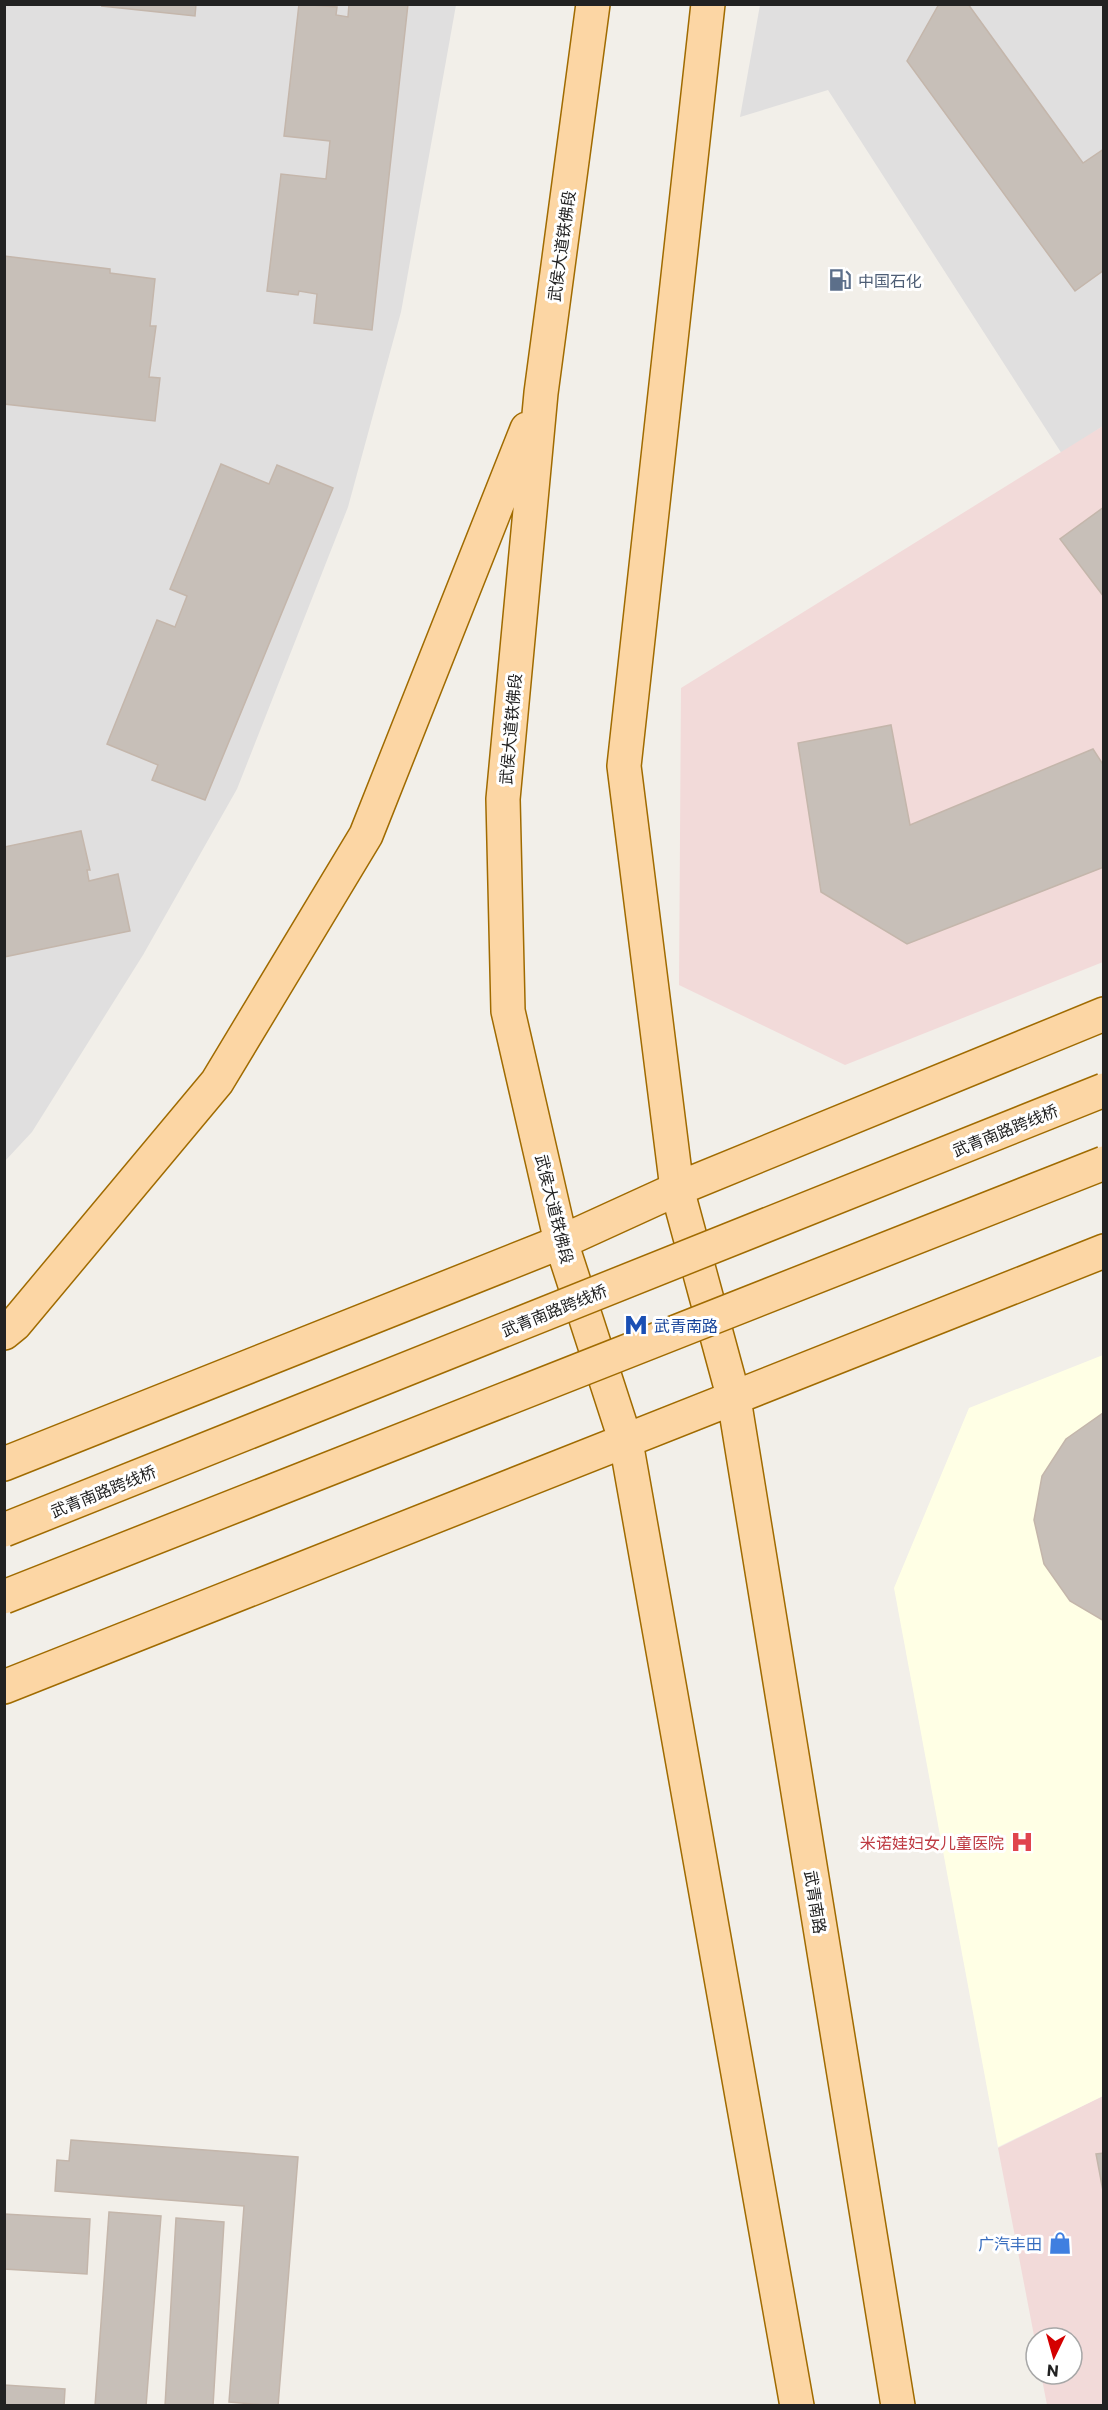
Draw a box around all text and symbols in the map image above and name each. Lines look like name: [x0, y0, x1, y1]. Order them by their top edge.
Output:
street label: 武侯大道铁佛段: [544, 189, 578, 303]
fuel station icon: 中国石化: [827, 267, 853, 293]
place label: 中国石化: [858, 271, 922, 290]
street label: 武侯大道铁佛段: [496, 672, 524, 786]
street label: 武青南路跨线桥: [950, 1100, 1060, 1160]
street label: 武侯大道铁佛段: [532, 1152, 578, 1266]
street label: 武青南路跨线桥: [499, 1280, 609, 1340]
metro station icon: 武青南路: [623, 1312, 649, 1338]
place label: 武青南路: [654, 1316, 718, 1335]
street label: 武青南路跨线桥: [48, 1461, 158, 1521]
hospital icon: 米诺娃妇女儿童医院: [1009, 1829, 1035, 1855]
place label: 米诺娃妇女儿童医院: [860, 1833, 1004, 1852]
street label: 武青南路: [802, 1869, 830, 1935]
shop icon: 广汽丰田: [1047, 2230, 1073, 2256]
place label: 广汽丰田: [978, 2234, 1042, 2253]
north arrow: [1024, 2326, 1084, 2386]
text: N: [1046, 2361, 1059, 2381]

